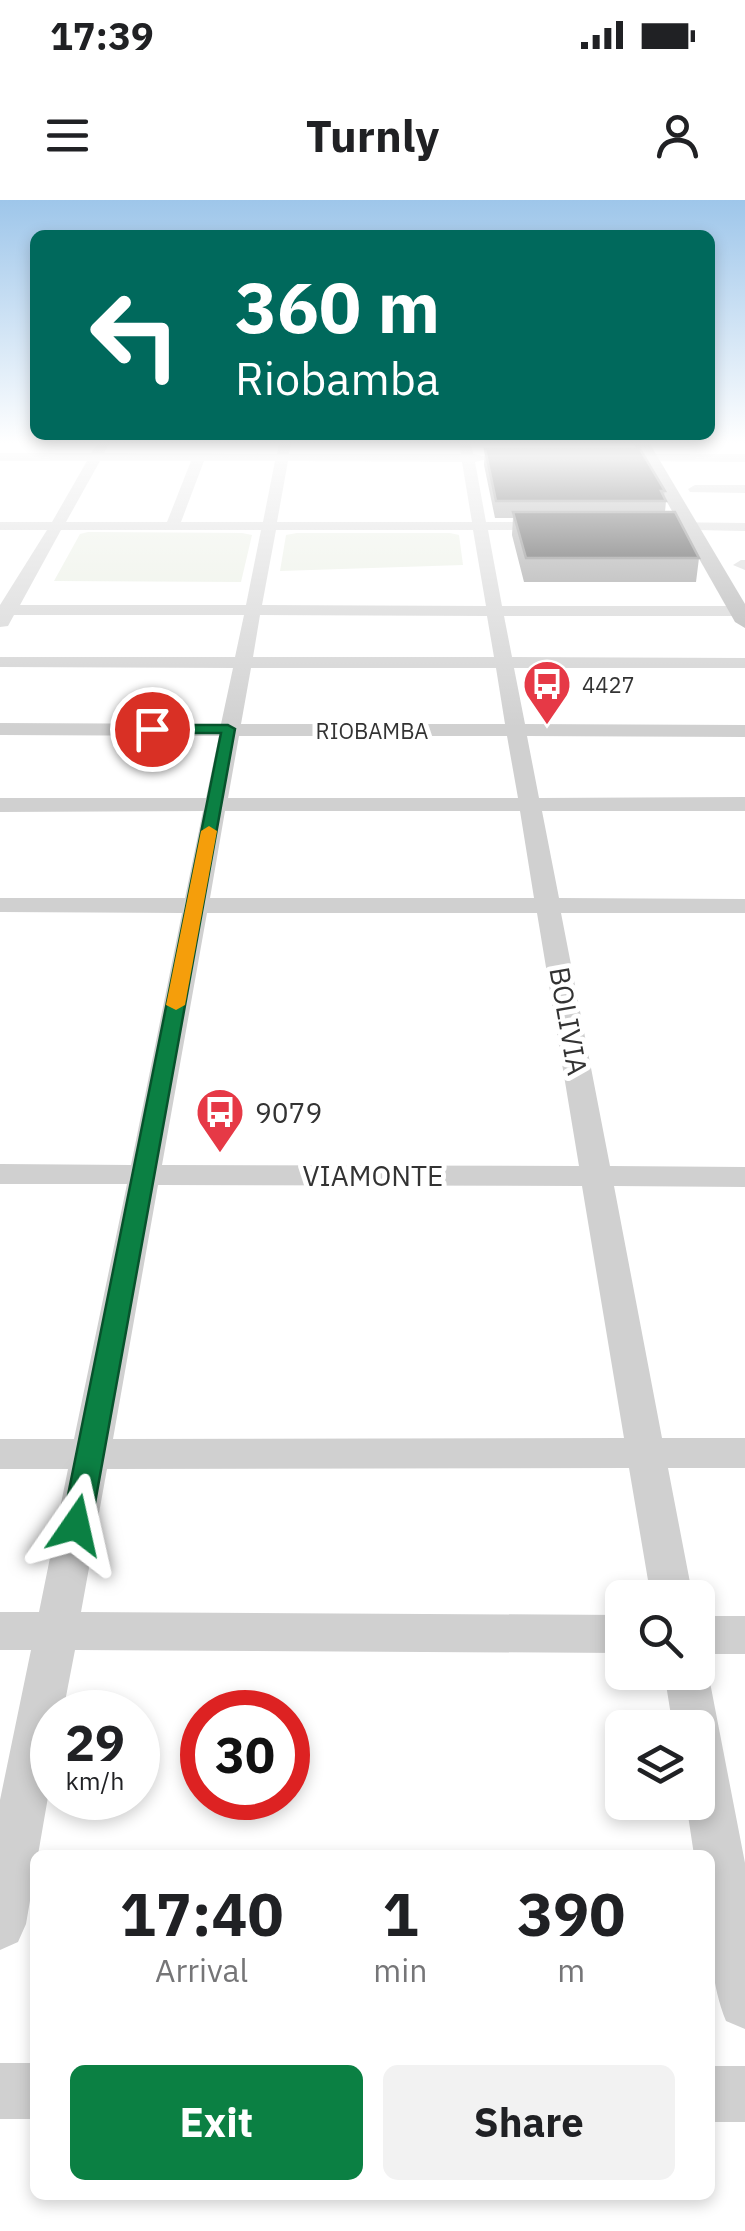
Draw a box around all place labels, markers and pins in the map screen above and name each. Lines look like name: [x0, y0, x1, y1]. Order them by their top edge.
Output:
bus stop icon: 4427: [521, 658, 573, 726]
place label: 4427: [582, 670, 635, 699]
pin: [110, 687, 195, 772]
bus stop icon: 9079: [194, 1086, 246, 1154]
place label: 9079: [255, 1094, 322, 1131]

